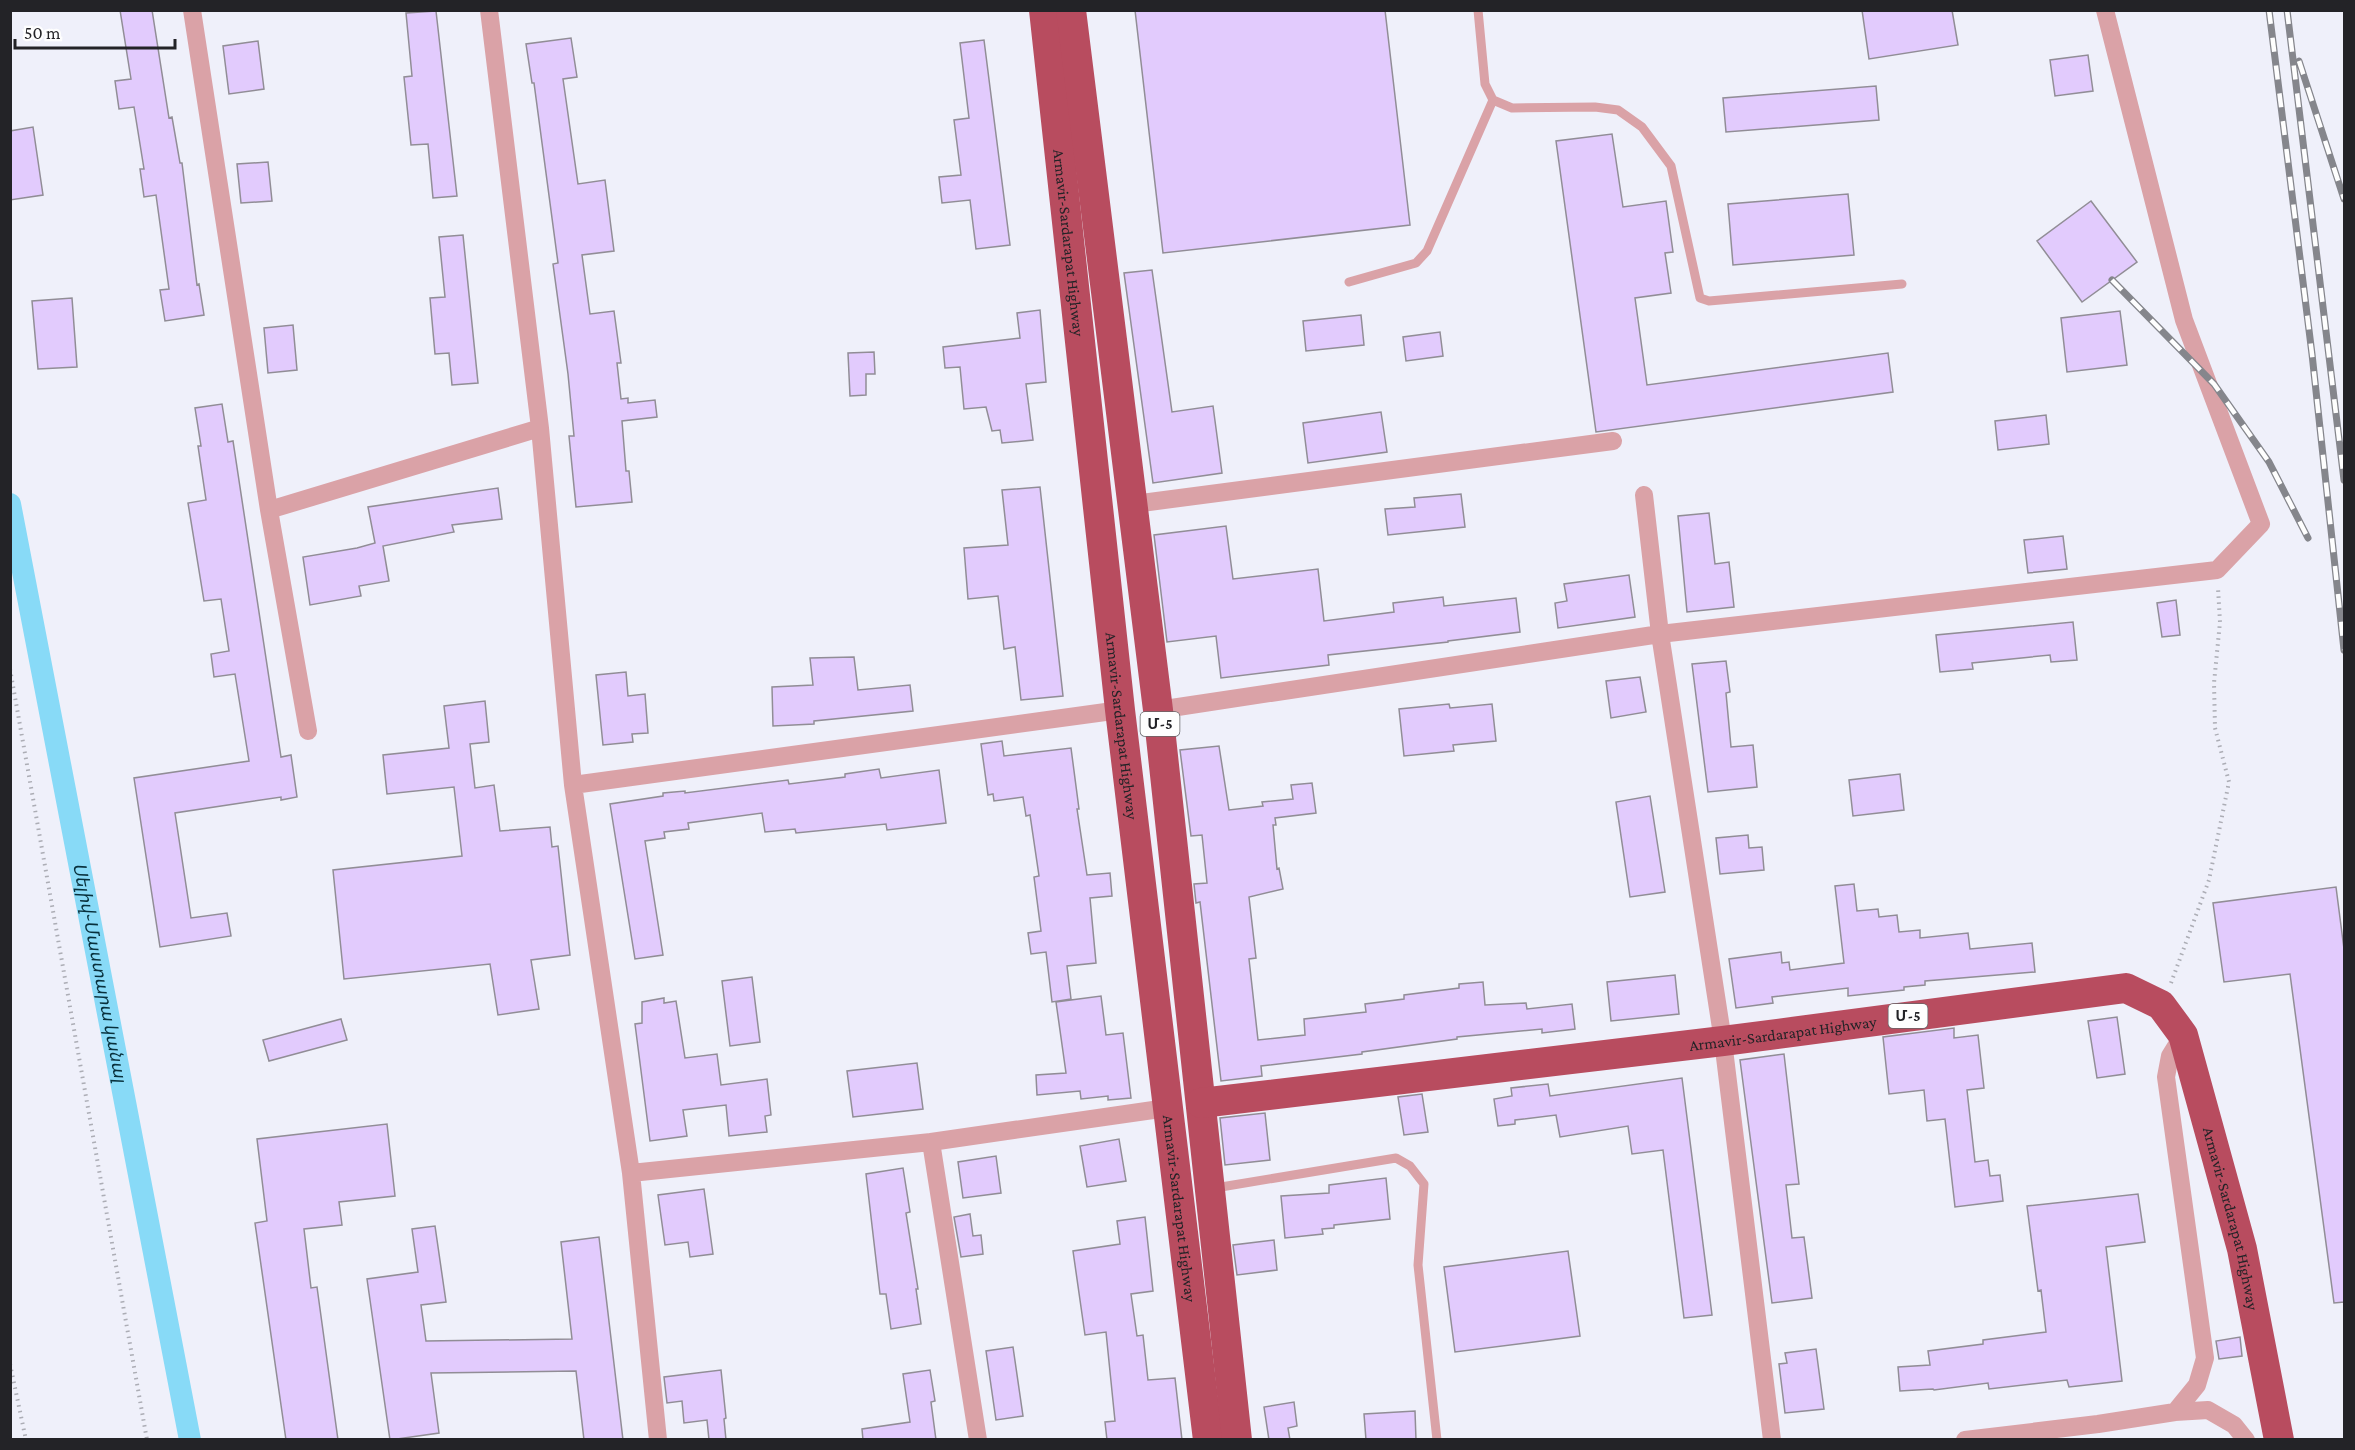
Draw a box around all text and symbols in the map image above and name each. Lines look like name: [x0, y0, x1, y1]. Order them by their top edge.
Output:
scale bar: [15, 12, 176, 50]
text: 50 m: [24, 23, 61, 43]
street label: Armavir-Sardarapat Highway: [1051, 148, 1088, 338]
street label: Armavir-Sardarapat Highway: [1103, 631, 1142, 821]
road number: Մ-5: [1140, 712, 1180, 736]
water label: Սելիվ֊Մաստարա կանալ: [69, 861, 131, 1085]
road number: Մ-5: [1888, 1004, 1928, 1028]
street label: Armavir-Sardarapat Highway: [1688, 1012, 1878, 1053]
street label: Armavir-Sardarapat Highway: [1160, 1114, 1200, 1304]
street label: Armavir-Sardarapat Highway: [2200, 1125, 2262, 1312]

